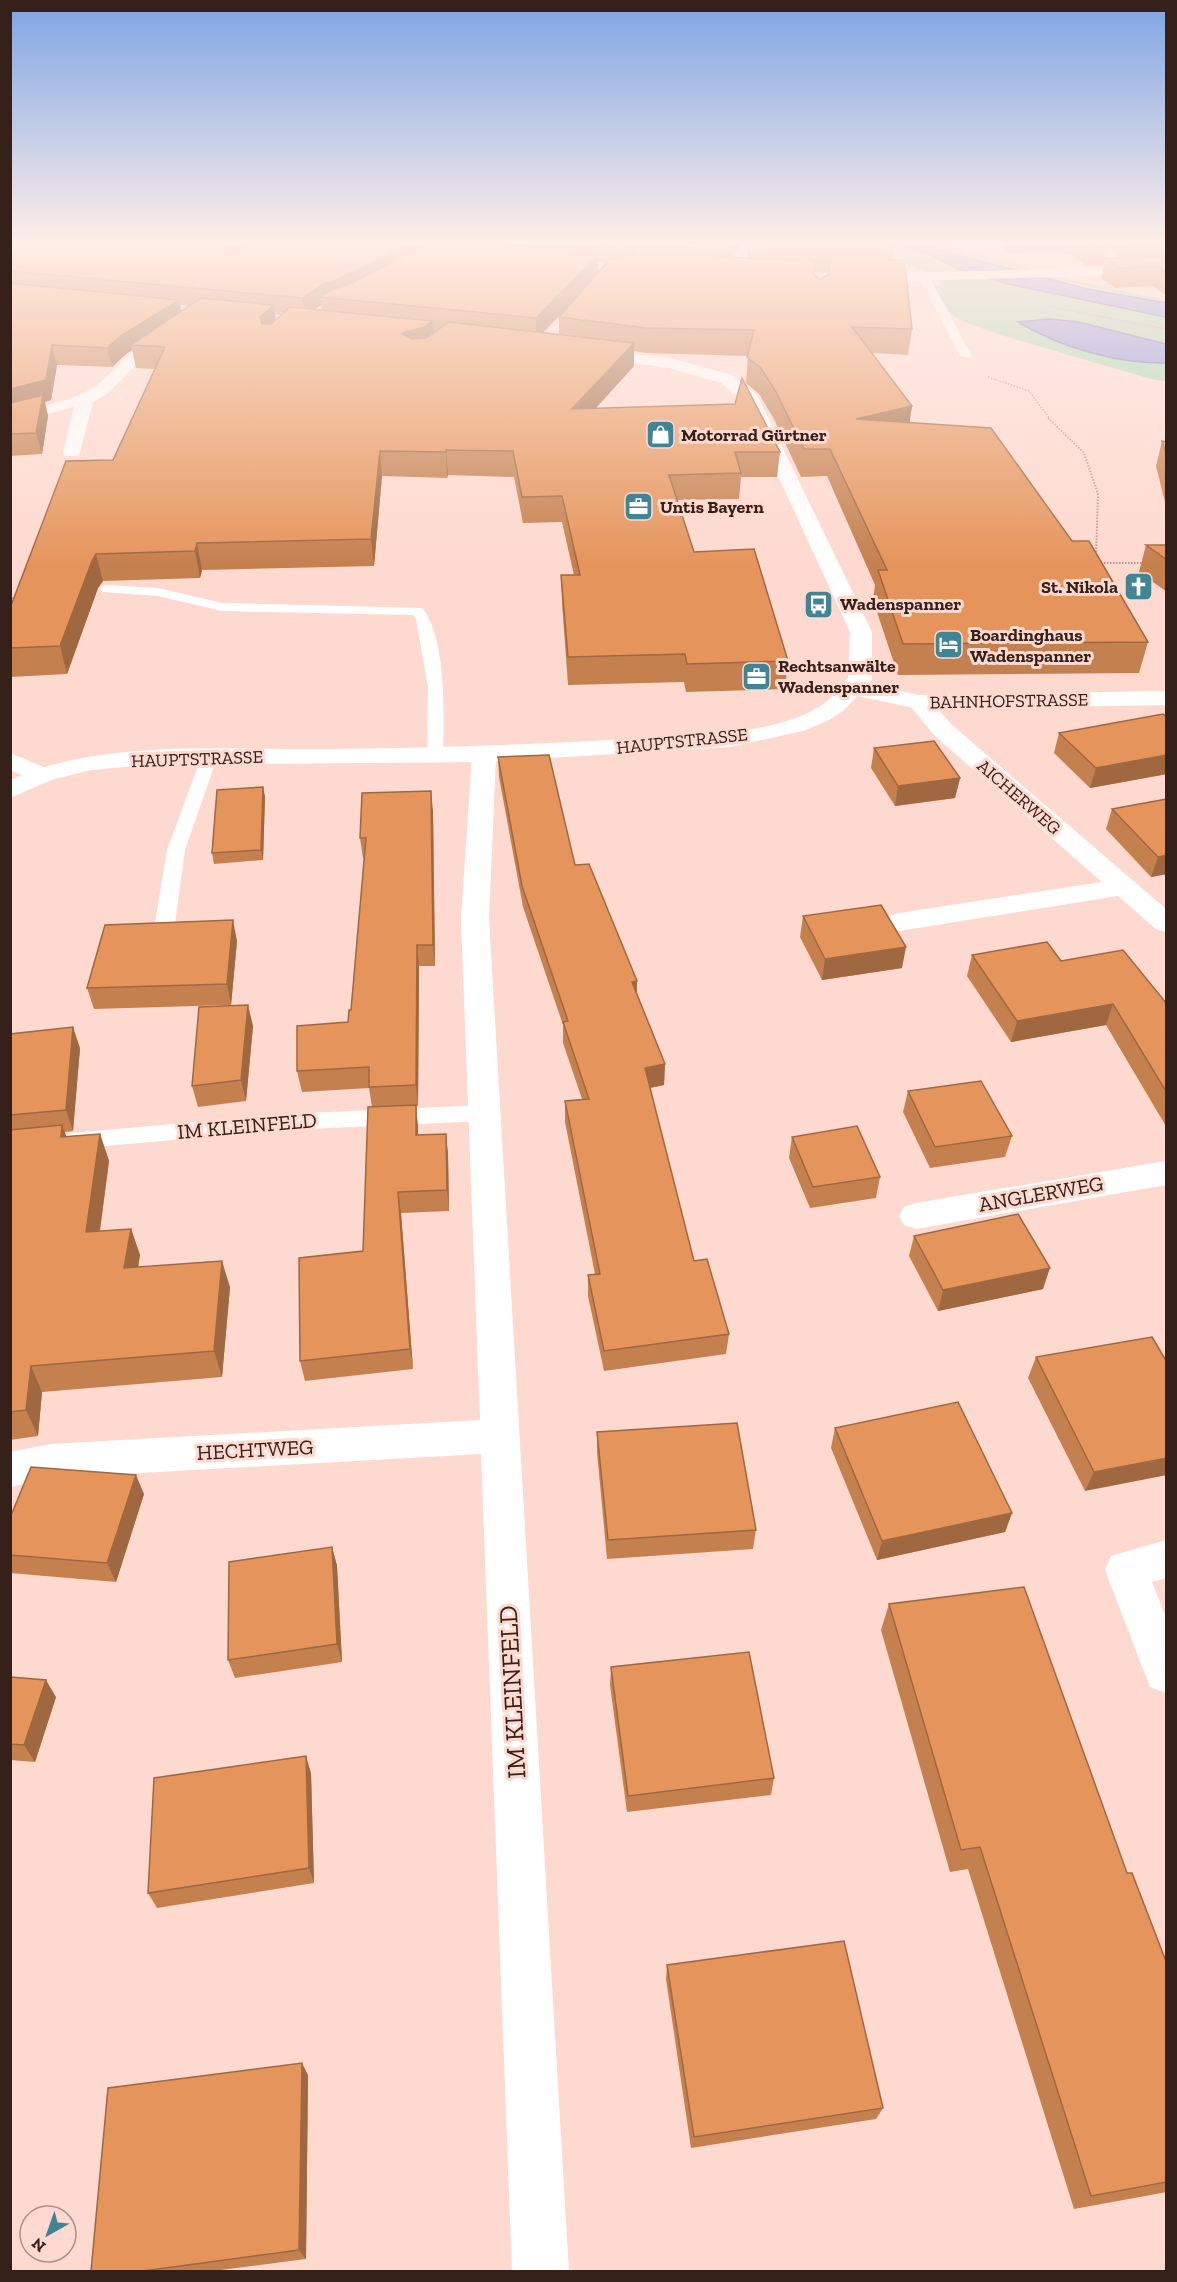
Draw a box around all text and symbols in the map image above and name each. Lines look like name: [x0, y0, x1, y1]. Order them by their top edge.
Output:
shop icon: Motorrad Gürtner: [644, 419, 676, 451]
place label: Motorrad Gürtner: [681, 424, 827, 446]
office icon: Untis Bayern: [623, 491, 655, 523]
place label: Untis Bayern: [660, 496, 764, 518]
church icon: St. Nikola: [1123, 571, 1155, 603]
place label: St. Nikola: [1041, 576, 1118, 598]
bus stop icon: Wadenspanner: [803, 588, 835, 620]
place label: Wadenspanner: [840, 593, 961, 615]
place label: Boardinghaus Wadenspanner: [970, 624, 1091, 667]
hotel icon: Boardinghaus Wadenspanner: [933, 629, 965, 661]
place label: Rechtsanwälte Wadenspanner: [778, 655, 899, 698]
office icon: Rechtsanwälte Wadenspanner: [741, 660, 773, 692]
street label: BAHNHOFSTRASSE: [929, 689, 1089, 713]
street label: HAUPTSTRASSE: [615, 723, 749, 759]
street label: HAUPTSTRASSE: [131, 746, 263, 772]
street label: AICHERWEG: [973, 755, 1065, 839]
street label: IM KLEINFELD: [176, 1107, 318, 1144]
street label: ANGLERWEG: [977, 1170, 1105, 1217]
street label: HECHTWEG: [196, 1434, 314, 1465]
street label: IM KLEINFELD: [491, 1605, 533, 1779]
north arrow: [18, 2204, 78, 2264]
text: N: [28, 2234, 49, 2256]

